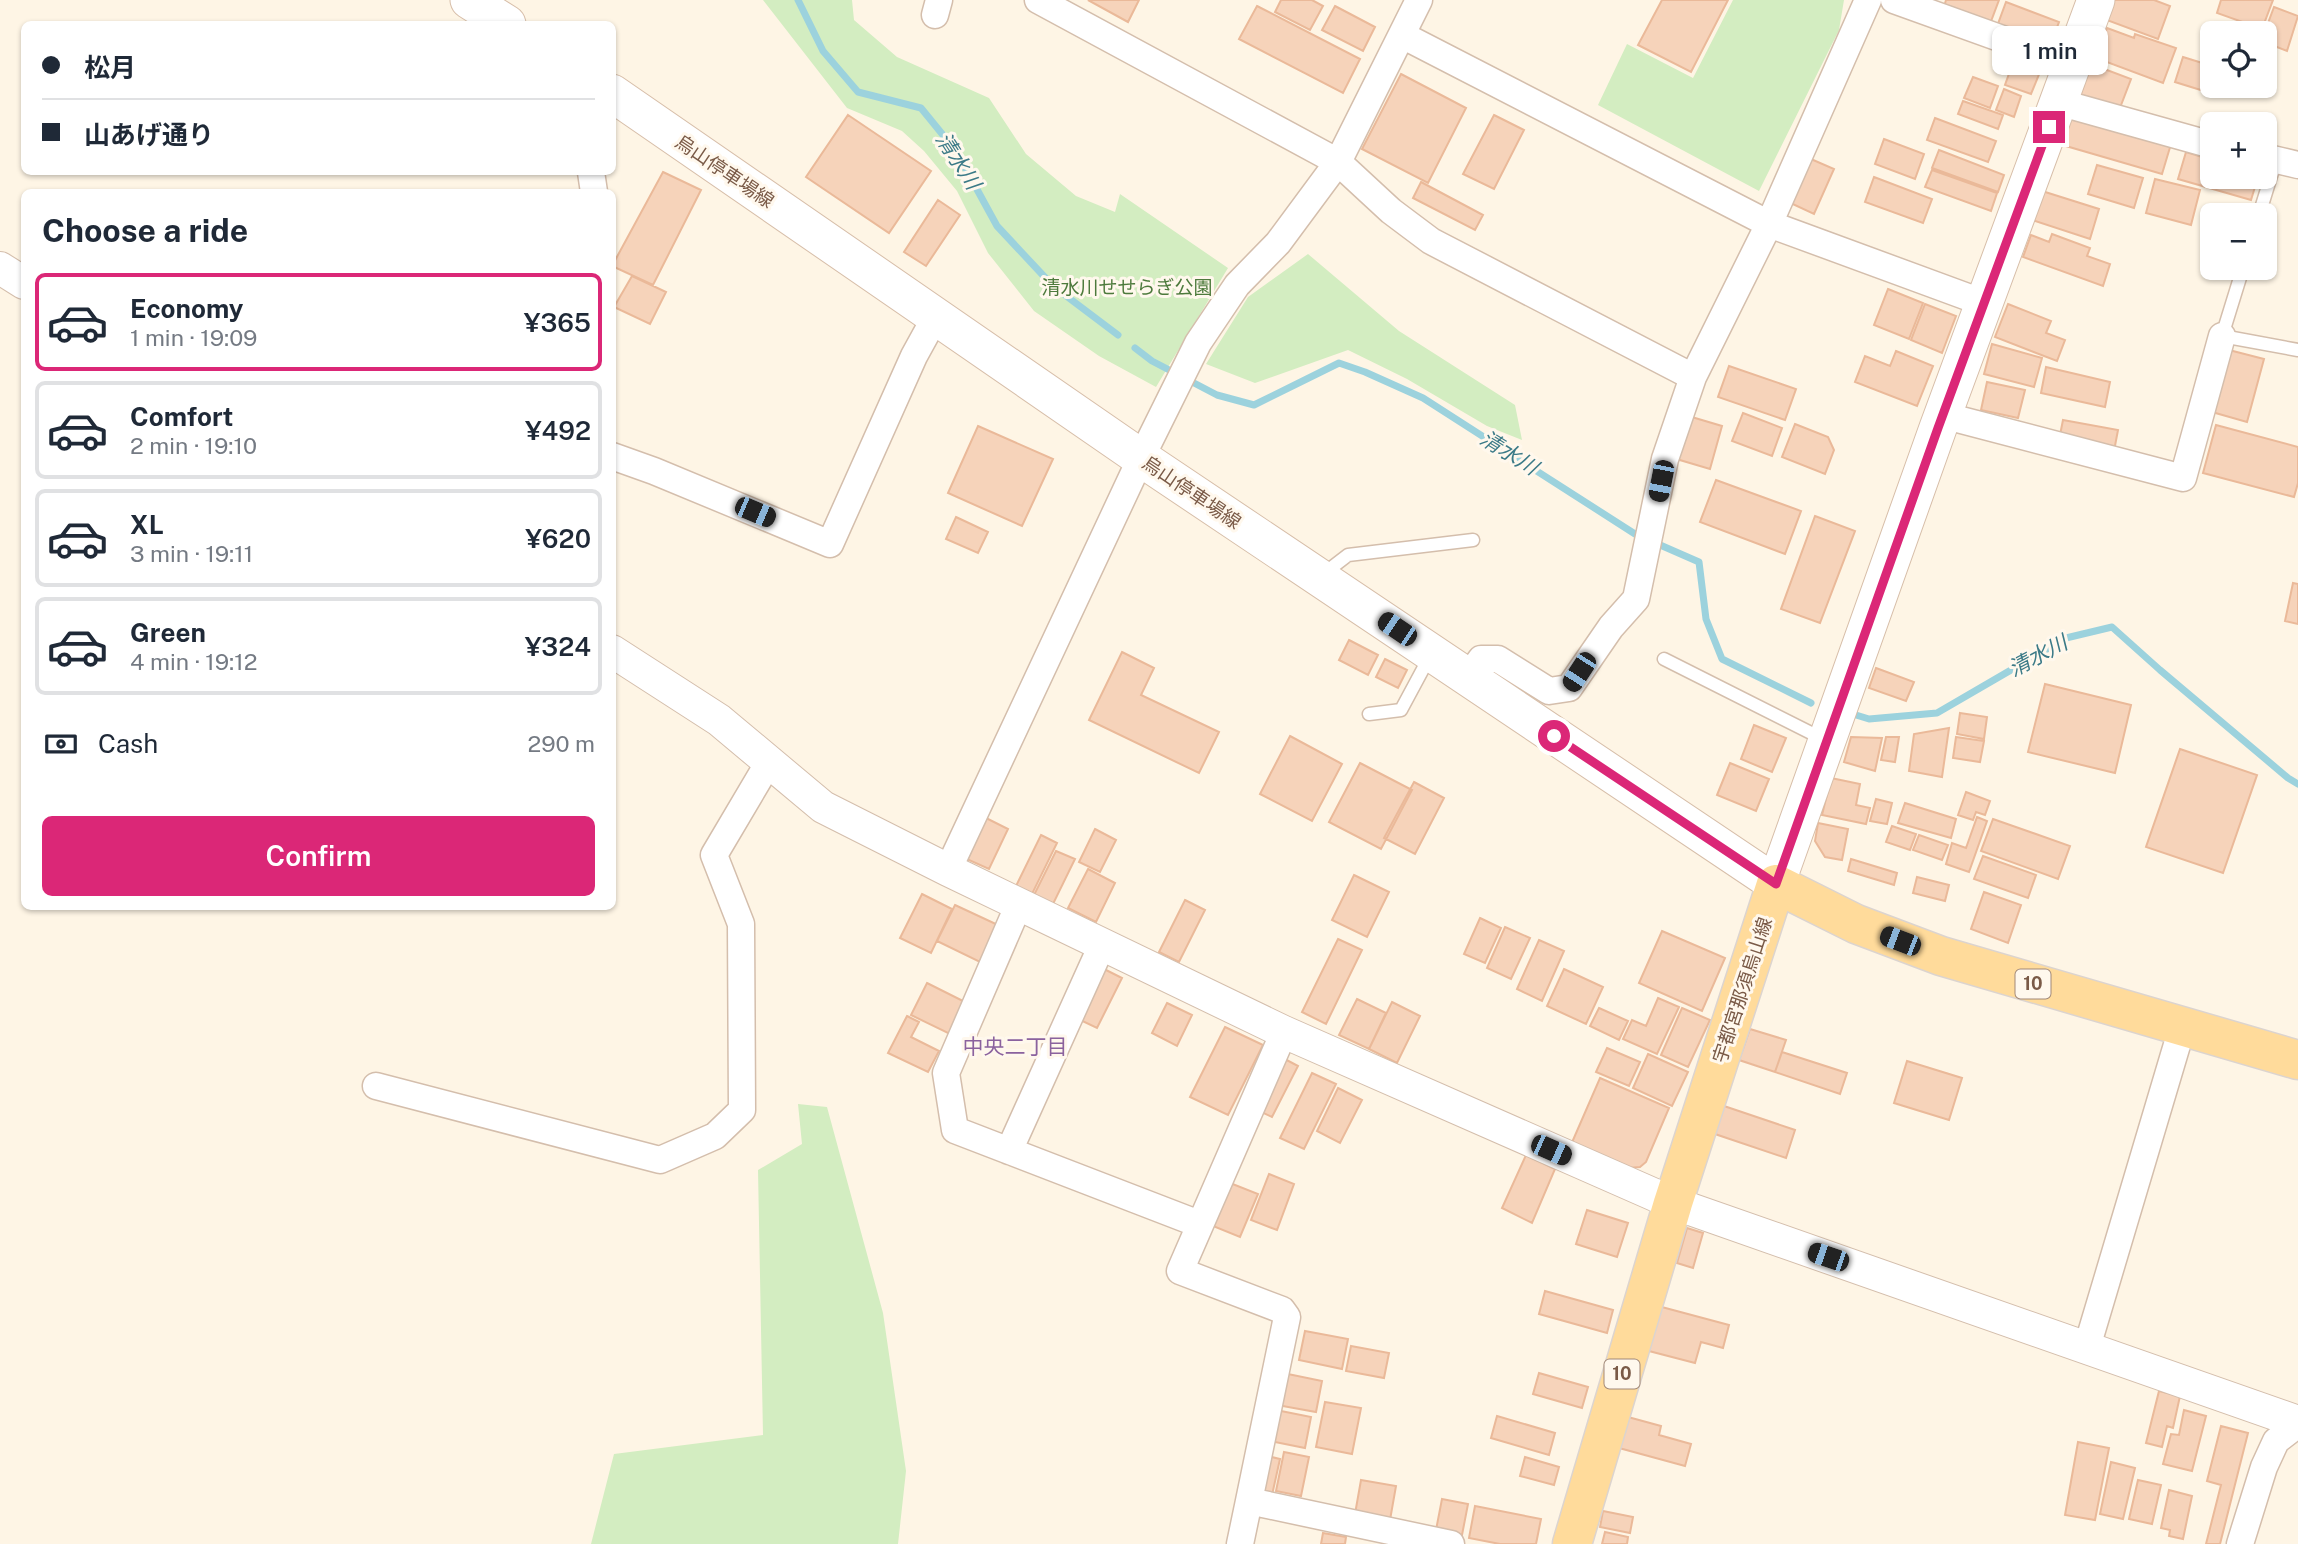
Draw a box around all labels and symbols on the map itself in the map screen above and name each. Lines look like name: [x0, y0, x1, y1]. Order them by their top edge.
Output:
callout: 1 min: [1991, 25, 2107, 74]
route end: [2033, 111, 2065, 143]
water label: 清水川: [931, 128, 987, 196]
street label: 烏山停車場線: [672, 130, 778, 212]
park label: 清水川せせらぎ公園: [1041, 276, 1213, 298]
water label: 清水川: [1476, 425, 1544, 481]
street label: 烏山停車場線: [1139, 451, 1245, 533]
car: [1647, 458, 1676, 504]
car: [732, 494, 779, 530]
car: [1374, 609, 1421, 649]
water label: 清水川: [2004, 629, 2073, 681]
car: [1559, 649, 1600, 695]
route start: [1538, 720, 1570, 752]
street label: 宇都宮那須烏山線: [1708, 914, 1776, 1066]
car: [1877, 924, 1924, 958]
road number: 10: [2016, 970, 2050, 999]
district label: 中央二丁目: [963, 1034, 1068, 1059]
car: [1528, 1132, 1575, 1168]
car: [1805, 1240, 1852, 1274]
road number: 10: [1604, 1359, 1640, 1388]

